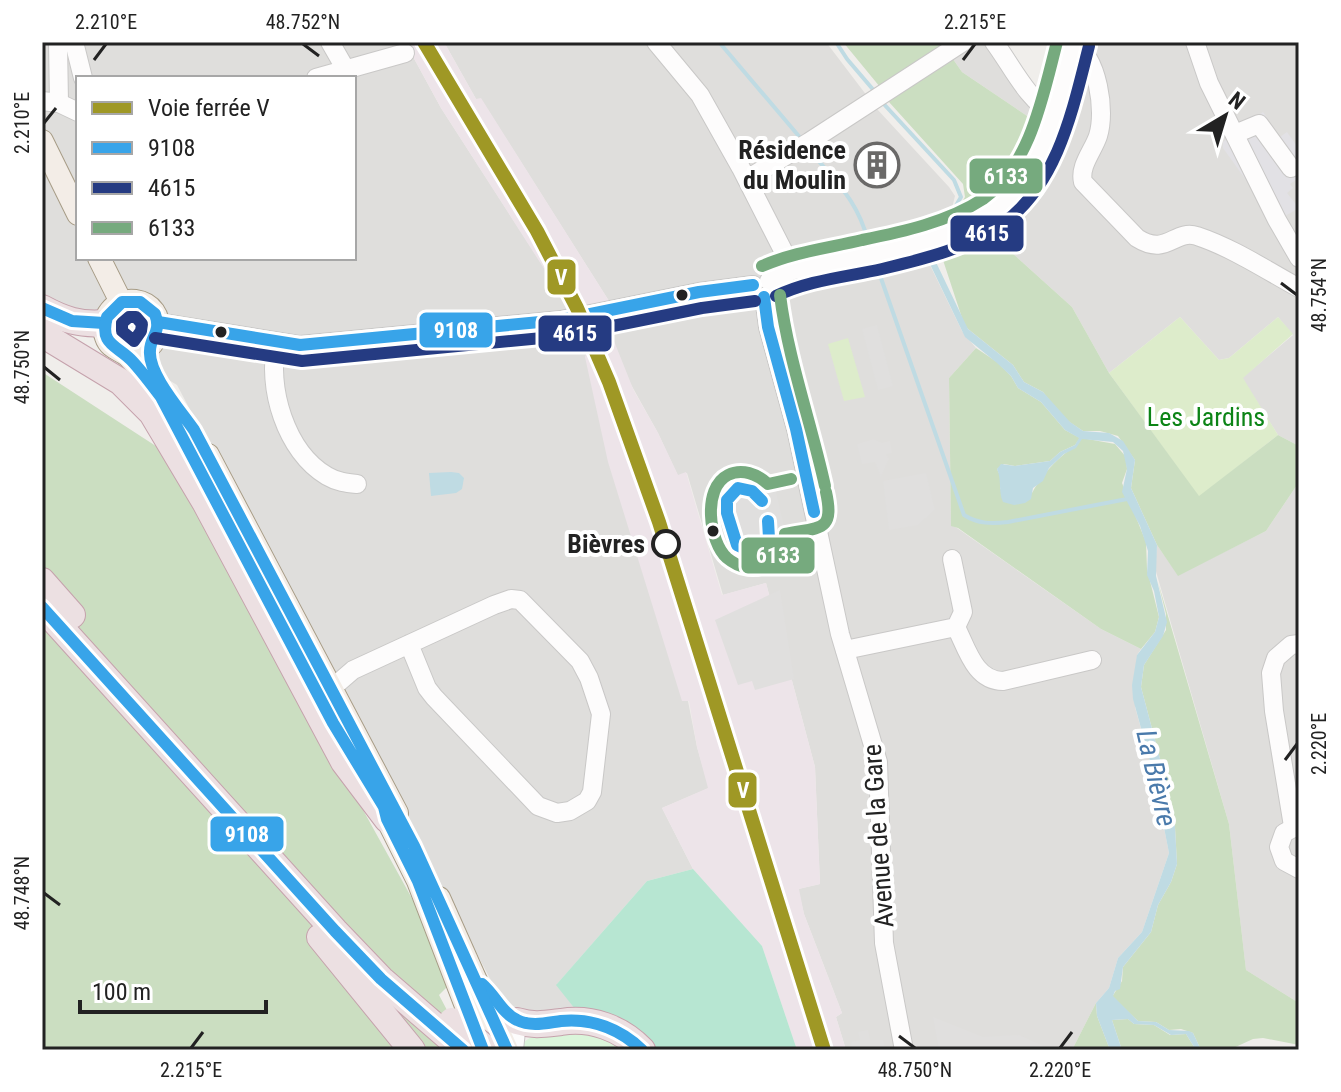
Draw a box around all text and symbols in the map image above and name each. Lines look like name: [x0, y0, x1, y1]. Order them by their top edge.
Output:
text: 2.210°E: [75, 10, 137, 34]
text: 48.752°N: [266, 10, 340, 34]
text: 2.215°E: [944, 10, 1006, 34]
legend: [76, 76, 356, 260]
north arrow: [1185, 76, 1265, 156]
text: N: [1224, 87, 1250, 115]
text: 2.210°E: [10, 92, 34, 154]
text: Voie ferrée V: [148, 94, 270, 122]
text: 9108: [148, 134, 195, 162]
place label: Résidence du Moulin: [738, 135, 846, 195]
building icon: Résidence du Moulin: [853, 141, 901, 189]
line badge: 6133: [968, 157, 1044, 195]
text: 6133: [984, 164, 1028, 189]
text: 4615: [148, 174, 195, 202]
text: 6133: [148, 214, 195, 242]
line badge: 4615: [949, 214, 1025, 253]
text: 4615: [965, 221, 1009, 246]
line badge: V: [546, 258, 577, 296]
text: 48.754°N: [1307, 258, 1331, 332]
text: V: [555, 265, 568, 290]
unlabelled marker: [674, 287, 690, 303]
line badge: 9108: [418, 311, 494, 349]
line badge: 4615: [537, 314, 613, 353]
text: 9108: [434, 318, 478, 343]
text: 4615: [553, 321, 597, 346]
unlabelled marker: [213, 324, 229, 340]
text: 48.750°N: [10, 330, 34, 404]
park label: Les Jardins: [1147, 402, 1265, 432]
unlabelled marker: [705, 523, 721, 539]
place label: Bièvres: [567, 529, 645, 559]
marker: Bièvres: [652, 530, 680, 558]
line badge: 6133: [740, 536, 816, 575]
text: 6133: [756, 543, 800, 568]
text: 2.220°E: [1307, 713, 1331, 775]
water label: La Bièvre: [1129, 727, 1184, 830]
street label: Avenue de la Gare: [857, 743, 899, 929]
line badge: V: [727, 771, 758, 809]
text: V: [737, 778, 750, 803]
line badge: 9108: [209, 815, 285, 853]
text: 9108: [225, 822, 269, 847]
text: 48.748°N: [10, 856, 34, 930]
scale bar: [80, 964, 266, 1014]
text: 100 m: [92, 978, 151, 1006]
text: 2.215°E: [160, 1058, 222, 1082]
text: 48.750°N: [878, 1058, 952, 1082]
text: 2.220°E: [1029, 1058, 1091, 1082]

